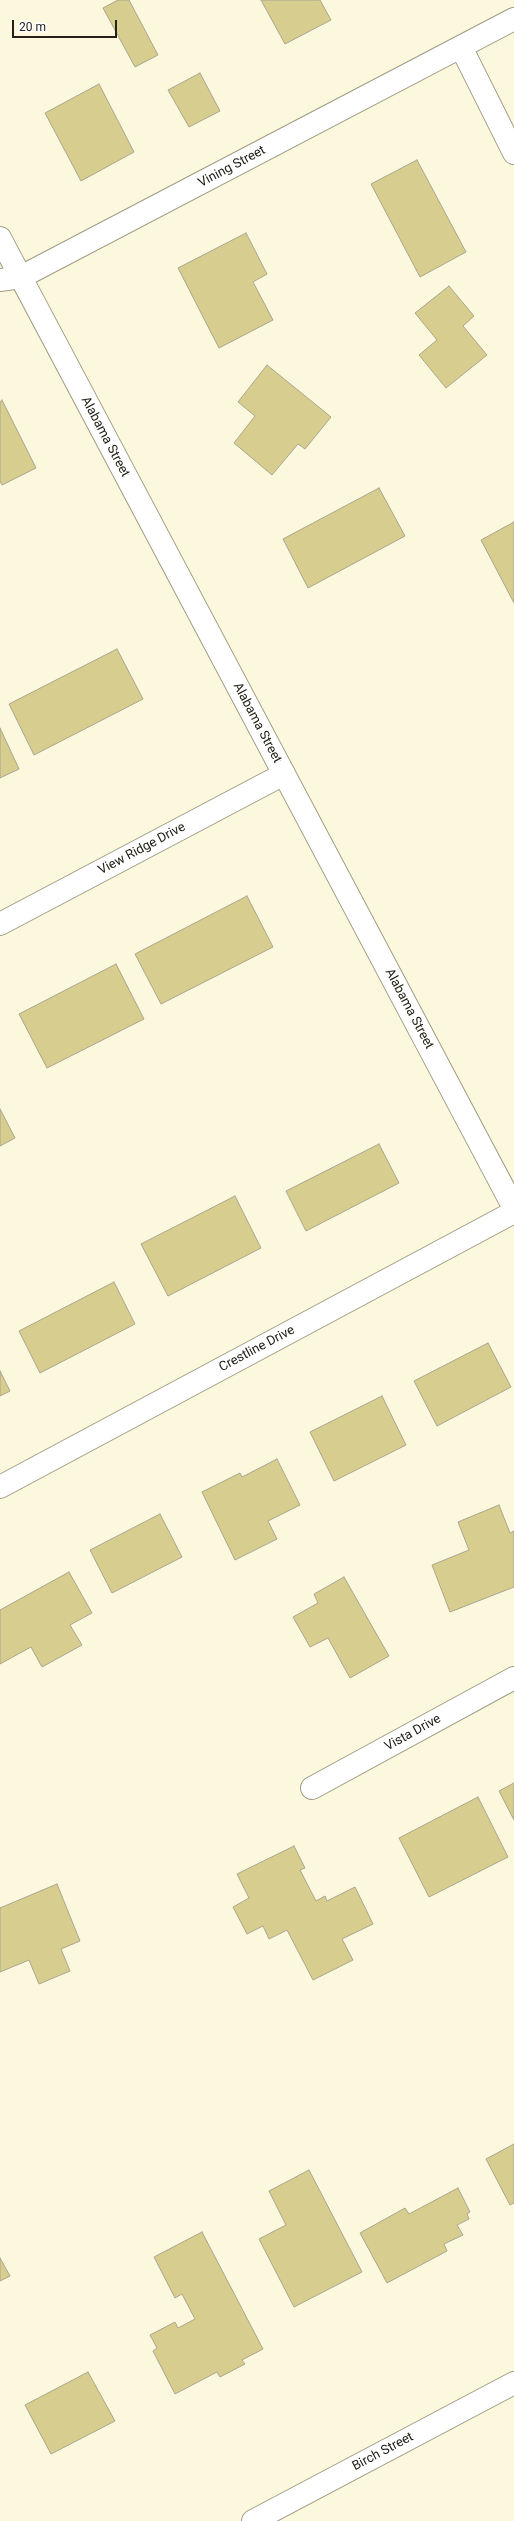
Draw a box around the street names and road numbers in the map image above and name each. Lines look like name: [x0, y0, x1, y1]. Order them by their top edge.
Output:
street label: Vining Street: [196, 143, 268, 191]
street label: Alabama Street: [77, 394, 133, 480]
street label: Alabama Street: [229, 680, 285, 766]
street label: View Ridge Drive: [96, 819, 188, 879]
street label: Alabama Street: [381, 966, 437, 1052]
street label: Crestline Drive: [217, 1323, 297, 1375]
street label: Vista Drive: [382, 1711, 444, 1755]
street label: Birch Street: [350, 2429, 416, 2475]

